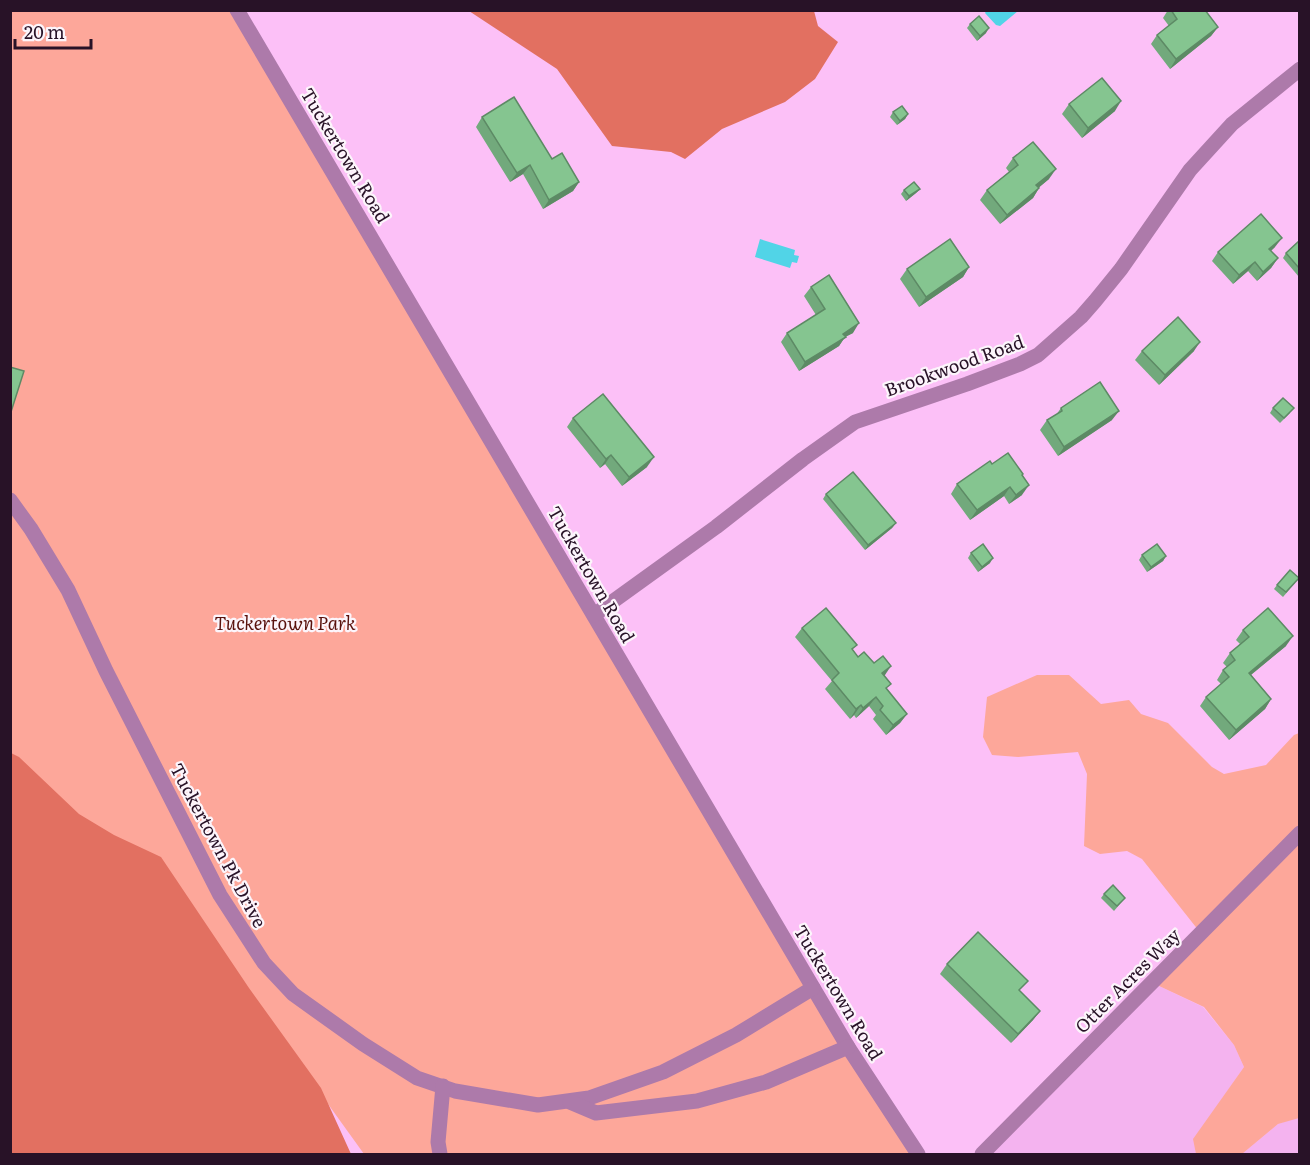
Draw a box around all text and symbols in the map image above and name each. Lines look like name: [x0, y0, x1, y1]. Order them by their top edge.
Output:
scale bar: [15, 12, 92, 50]
text: 20 m: [24, 18, 65, 45]
street label: Tuckertown Road: [295, 82, 397, 228]
street label: Brookwood Road: [881, 327, 1027, 403]
street label: Tuckertown Road: [542, 501, 642, 647]
park label: Tuckertown Park: [214, 609, 356, 636]
street label: Tuckertown Pk Drive: [164, 758, 274, 932]
street label: Tuckertown Road: [788, 919, 890, 1065]
street label: Otter Acres Way: [1068, 921, 1186, 1039]

